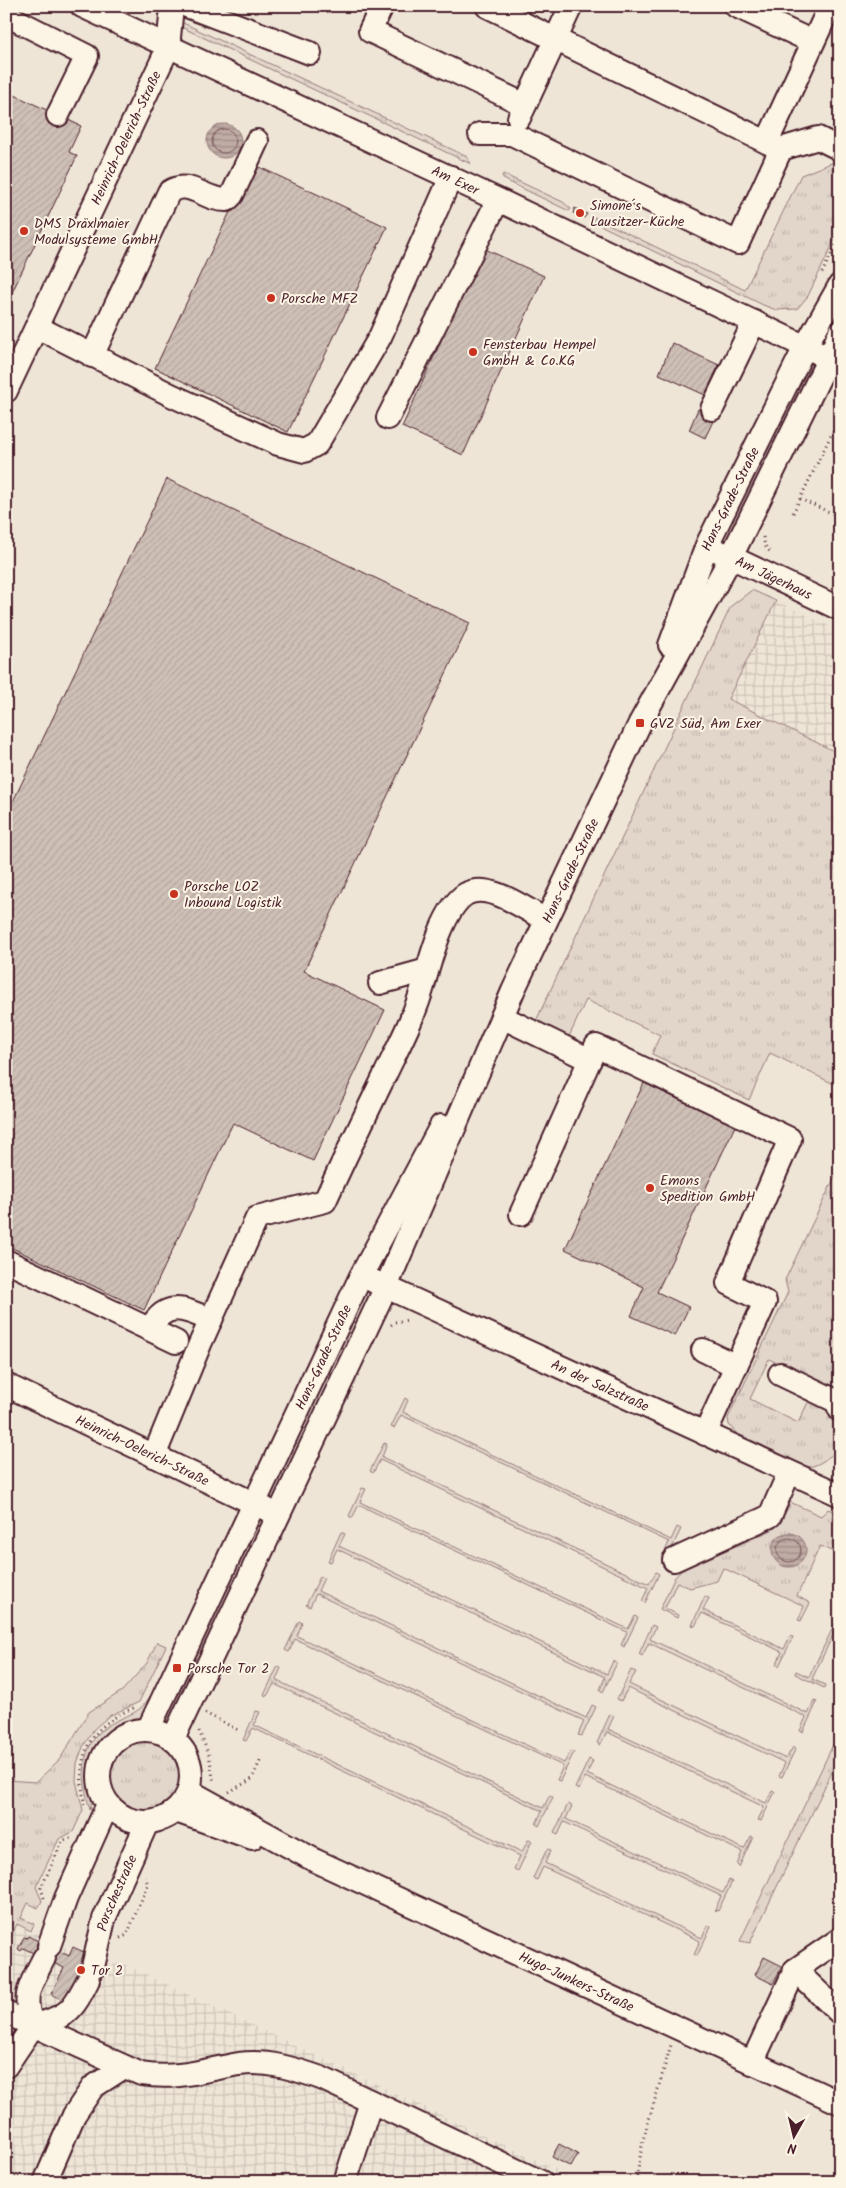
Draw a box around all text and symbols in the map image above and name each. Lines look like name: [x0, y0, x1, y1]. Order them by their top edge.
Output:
street label: Heinrich-Oelerich-Straße: [85, 67, 168, 209]
street label: Am Exer: [428, 160, 484, 202]
place label: Simone´s Lausitzer-Küche: [590, 195, 685, 233]
marker: Simone´s Lausitzer-Küche: [574, 207, 586, 219]
place label: DMS Dräxlmaier Modulsysteme GmbH: [34, 213, 158, 251]
marker: DMS Dräxlmaier Modulsysteme GmbH: [18, 225, 30, 237]
place label: Porsche MFZ: [281, 288, 358, 310]
marker: Porsche MFZ: [265, 292, 277, 304]
place label: Fensterbau Hempel GmbH & Co.KG: [483, 334, 596, 372]
marker: Fensterbau Hempel GmbH & Co.KG: [467, 346, 479, 358]
street label: Hans-Grade-Straße: [696, 443, 766, 554]
street label: Am Jägerhaus: [731, 551, 816, 606]
place label: GVZ Süd, Am Exer: [650, 713, 762, 735]
marker: GVZ Süd, Am Exer: [634, 717, 646, 729]
street label: Hans-Grade-Straße: [537, 814, 606, 927]
place label: Porsche LOZ Inbound Logistik: [184, 876, 282, 914]
marker: Porsche LOZ Inbound Logistik: [168, 888, 180, 900]
place label: Emons Spedition GmbH: [660, 1170, 755, 1208]
marker: Emons Spedition GmbH: [644, 1182, 656, 1194]
street label: Hans-Grade-Straße: [290, 1301, 358, 1414]
street label: An der Salzstraße: [547, 1354, 653, 1418]
street label: Heinrich-Oelerich-Straße: [71, 1410, 213, 1493]
place label: Porsche Tor 2: [187, 1658, 269, 1680]
marker: Porsche Tor 2: [171, 1662, 183, 1674]
street label: Porschestraße: [92, 1851, 144, 1933]
street label: Hugo-Junkers-Straße: [515, 1946, 638, 2019]
place label: Tor 2: [91, 1960, 123, 1982]
marker: Tor 2: [75, 1964, 87, 1976]
north arrow: [768, 2110, 818, 2160]
text: N: [786, 2136, 798, 2159]

